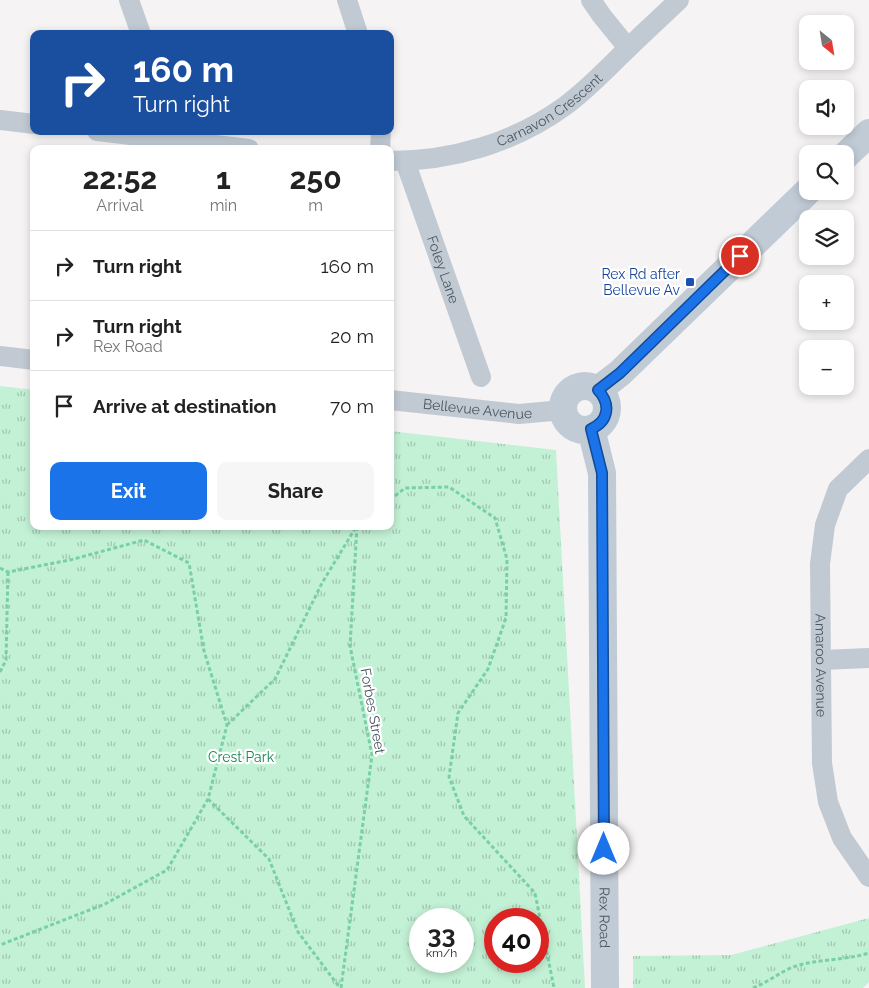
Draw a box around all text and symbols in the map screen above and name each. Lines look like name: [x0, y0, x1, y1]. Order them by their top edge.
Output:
north arrow: [799, 15, 854, 70]
map controls: [799, 15, 854, 395]
text: 160 m: [133, 49, 234, 90]
icon: right: [50, 50, 115, 115]
street label: Carnavon Crescent: [494, 70, 606, 150]
button: sound: [799, 80, 854, 135]
text: Turn right: [133, 91, 230, 117]
button: search: [799, 145, 854, 200]
text: 22:52: [82, 161, 157, 196]
text: 1: [216, 161, 231, 196]
text: 250: [290, 161, 342, 196]
text: Arrival: [96, 196, 143, 215]
text: min: [210, 196, 237, 215]
text: m: [308, 196, 323, 215]
button: layers: [799, 210, 854, 265]
street label: Foley Lane: [424, 233, 462, 306]
pin: [719, 235, 761, 277]
icon: arrive: [726, 242, 754, 270]
icon: right: [50, 252, 78, 280]
text: Turn right: [93, 255, 182, 277]
text: 160 m: [320, 255, 374, 277]
place label: Rex Rd after Bellevue Av: [601, 266, 681, 298]
button: +: [799, 275, 854, 330]
marker: Rex Rd after Bellevue Av: [684, 276, 696, 288]
text: Turn right: [93, 315, 182, 337]
icon: right: [50, 322, 78, 350]
text: 20 m: [330, 325, 374, 347]
text: Rex Road: [93, 337, 163, 356]
button: −: [799, 340, 854, 395]
icon: arrive: [50, 392, 78, 420]
text: Arrive at destination: [93, 395, 277, 417]
text: 70 m: [330, 395, 374, 417]
street label: Bellevue Avenue: [422, 396, 533, 422]
button: Exit: [50, 462, 207, 520]
button: Share: [217, 462, 374, 520]
street label: Amaroo Avenue: [812, 613, 830, 717]
street label: Forbes Street: [358, 667, 388, 756]
park label: Crest Park: [208, 749, 275, 765]
position arrow: [577, 822, 629, 874]
street label: Rex Road: [596, 887, 613, 948]
speed limit sign: 40: [484, 908, 549, 973]
text: 33: [428, 919, 455, 949]
text: km/h: [426, 946, 457, 960]

